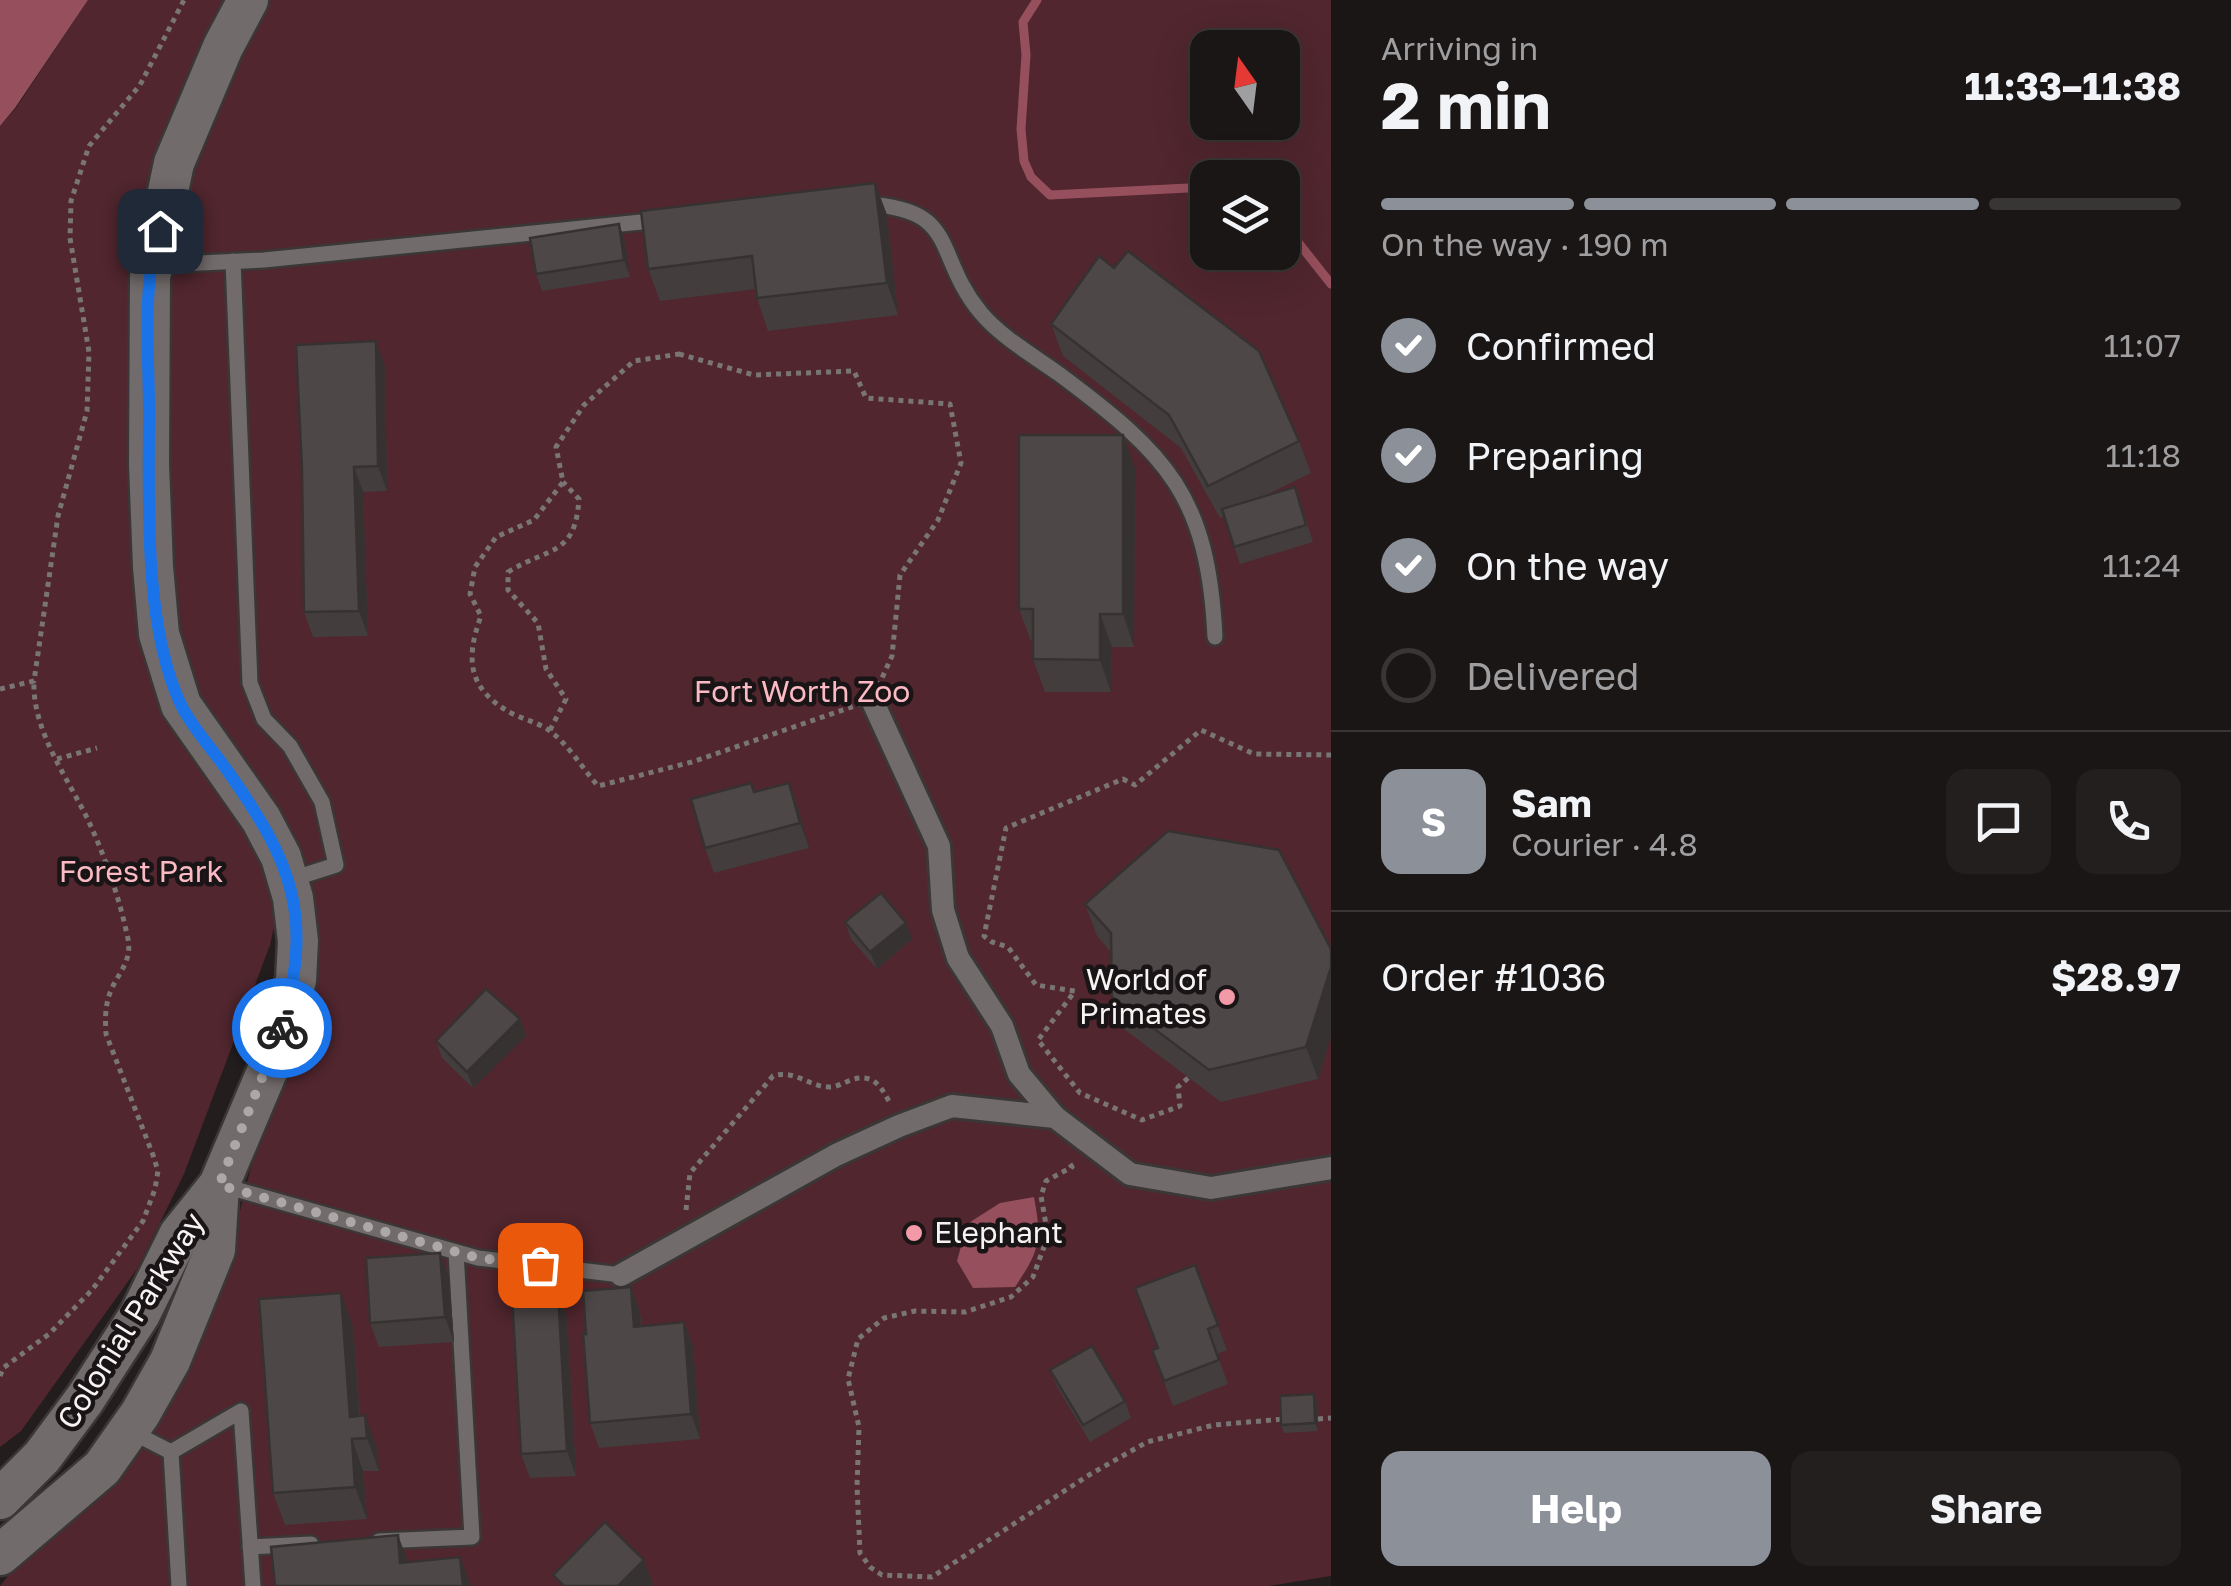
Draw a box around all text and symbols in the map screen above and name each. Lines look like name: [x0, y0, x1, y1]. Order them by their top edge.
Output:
text: Arriving in: [1381, 29, 1538, 67]
north arrow: [1190, 30, 1300, 140]
map controls: [1190, 30, 1300, 270]
text: 11:33–11:38: [1964, 63, 2181, 108]
text: 2 min: [1381, 65, 1551, 143]
button: layers: [1190, 160, 1300, 270]
pin: [118, 189, 203, 274]
icon: home: [133, 204, 188, 259]
text: On the way · 190 m: [1381, 225, 1669, 263]
icon: check: [1381, 318, 1436, 373]
text: Confirmed: [1466, 323, 1656, 368]
text: 11:07: [2104, 326, 2181, 364]
icon: check: [1381, 428, 1436, 483]
text: Preparing: [1466, 433, 1644, 478]
text: 11:18: [2105, 436, 2181, 474]
icon: check: [1381, 538, 1436, 593]
text: On the way: [1466, 543, 1669, 588]
text: 11:24: [2102, 546, 2181, 584]
text: Delivered: [1466, 653, 1639, 698]
park label: Fort Worth Zoo: [694, 673, 910, 709]
button: chat: [1946, 769, 2051, 874]
button: phone: [2076, 769, 2181, 874]
text: Sam: [1511, 780, 1592, 825]
text: S: [1421, 799, 1446, 844]
text: Courier · 4.8: [1511, 825, 1698, 863]
park label: Forest Park: [59, 853, 223, 889]
text: Order #1036: [1381, 954, 1606, 999]
text: $28.97: [2051, 954, 2181, 999]
place label: World of Primates: [1079, 961, 1207, 1031]
courier: [232, 978, 332, 1078]
marker: World of Primates: [1216, 986, 1238, 1008]
icon: bike: [255, 1001, 310, 1056]
street label: Colonial Parkway: [49, 1205, 211, 1435]
place label: Elephant: [934, 1214, 1063, 1250]
marker: Elephant: [903, 1222, 925, 1244]
pin: [498, 1223, 583, 1308]
icon: bag: [513, 1238, 568, 1293]
button: Help: [1381, 1451, 1771, 1566]
button: Share: [1791, 1451, 2181, 1566]

